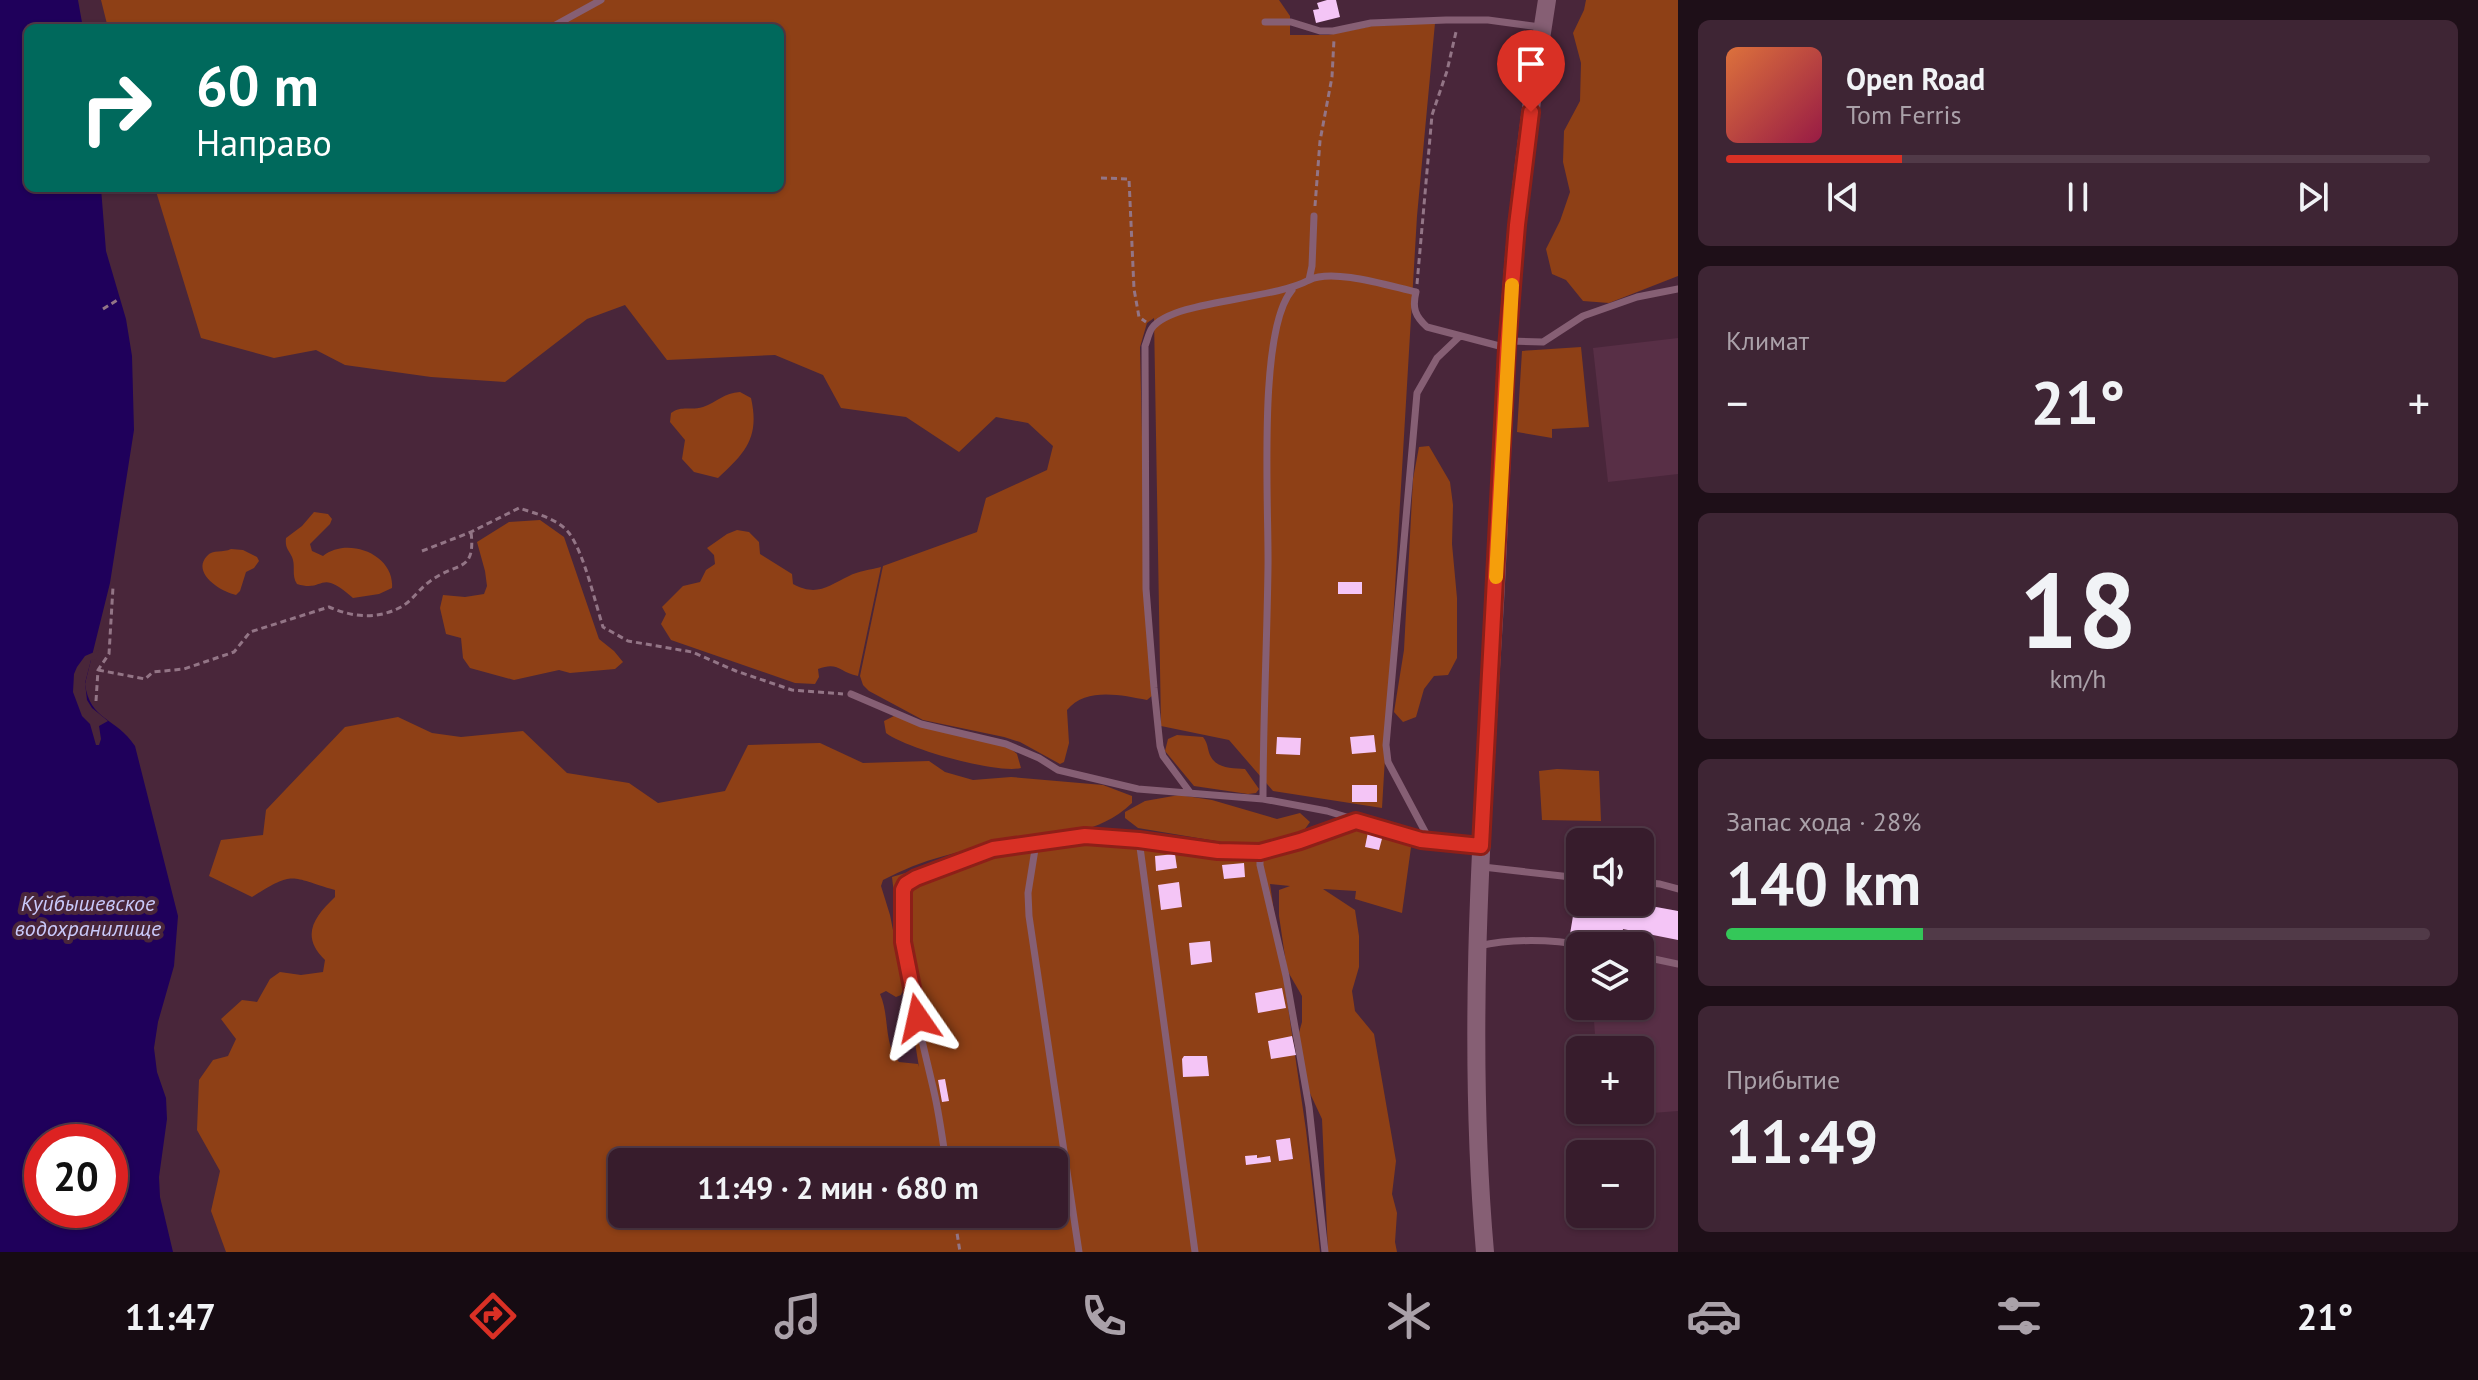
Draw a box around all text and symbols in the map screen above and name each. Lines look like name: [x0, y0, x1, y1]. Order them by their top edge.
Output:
pin: [1497, 30, 1565, 112]
icon: arrive: [1509, 42, 1553, 86]
text: 60 m: [196, 49, 319, 121]
icon: right: [64, 56, 168, 160]
text: Open Road: [1846, 59, 1985, 98]
text: Tom Ferris: [1846, 98, 1961, 131]
text: Направо: [196, 119, 332, 166]
icon: previous: [1821, 175, 1865, 219]
icon: pause: [2056, 175, 2100, 219]
icon: next: [2291, 175, 2335, 219]
text: Климат: [1726, 324, 1809, 357]
text: 21°: [2031, 363, 2125, 441]
text: −: [1726, 374, 1748, 431]
text: +: [2408, 374, 2430, 431]
text: 18: [2019, 542, 2137, 677]
text: km/h: [2050, 662, 2107, 695]
text: Запас хода · 28%: [1726, 805, 1921, 838]
map controls: [1566, 828, 1654, 1228]
button: sound: [1566, 828, 1654, 916]
text: 140 km: [1726, 844, 1921, 922]
water label: Куйбышевское водохранилище: [15, 889, 162, 942]
button: layers: [1566, 932, 1654, 1020]
position arrow: [876, 976, 960, 1060]
button: +: [1566, 1036, 1654, 1124]
text: Прибытие: [1726, 1063, 1840, 1096]
text: 11:49: [1726, 1102, 1878, 1180]
speed limit sign: 20: [24, 1124, 128, 1228]
button: −: [1566, 1140, 1654, 1228]
text: 11:49 · 2 мин · 680 m: [697, 1168, 979, 1207]
icon: directions: [465, 1288, 521, 1344]
icon: music: [770, 1288, 826, 1344]
icon: phone: [1076, 1288, 1132, 1344]
icon: climate: [1381, 1288, 1437, 1344]
icon: car: [1686, 1288, 1742, 1344]
icon: filters: [1991, 1288, 2047, 1344]
text: 11:47: [125, 1293, 216, 1340]
text: 21°: [2297, 1293, 2353, 1340]

